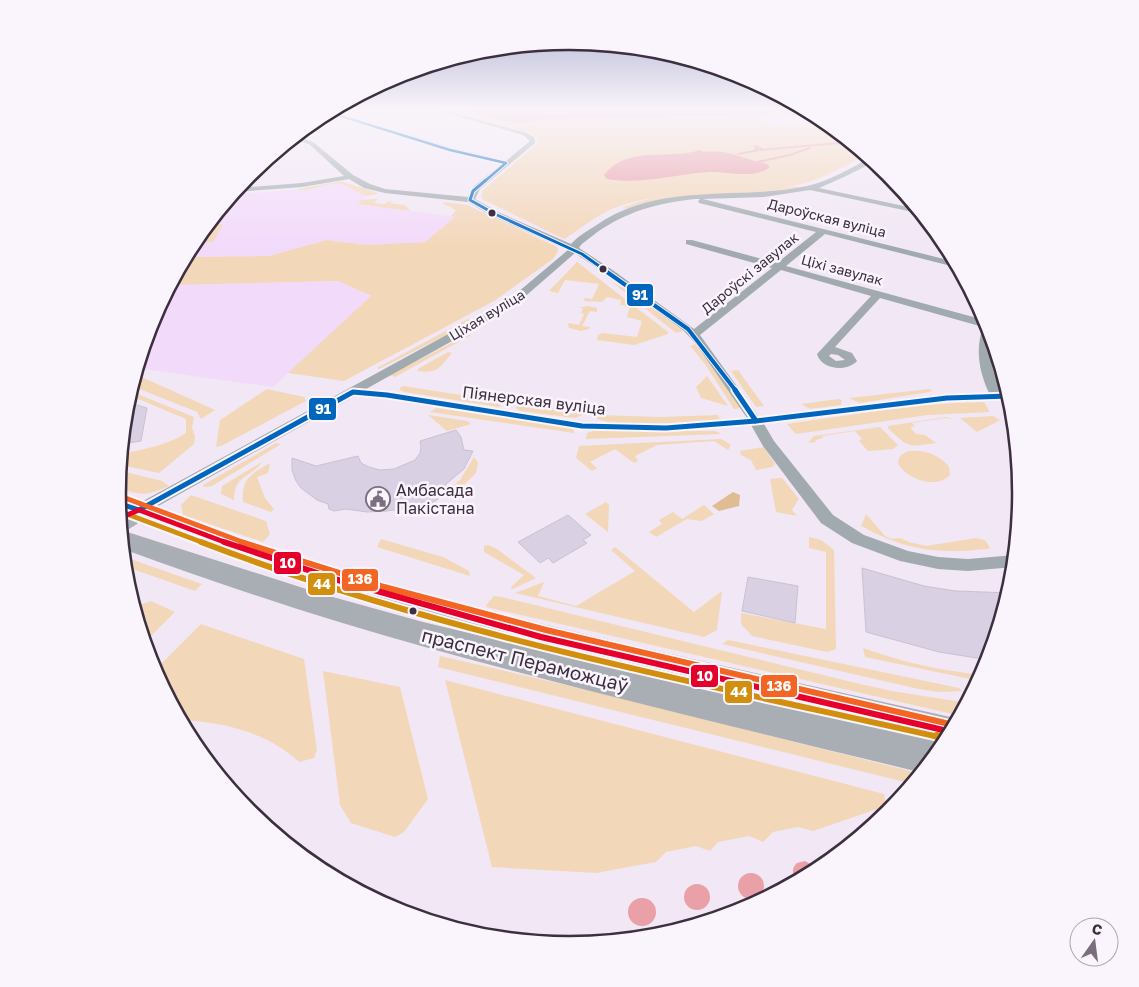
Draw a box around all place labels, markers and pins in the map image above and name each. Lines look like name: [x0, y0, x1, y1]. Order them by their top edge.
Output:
unlabelled marker: [487, 208, 497, 218]
unlabelled marker: [598, 264, 608, 274]
place label: Амбасада Пакістана: [396, 480, 475, 518]
public building icon: Амбасада Пакістана: [365, 486, 391, 512]
unlabelled marker: [408, 606, 418, 616]

